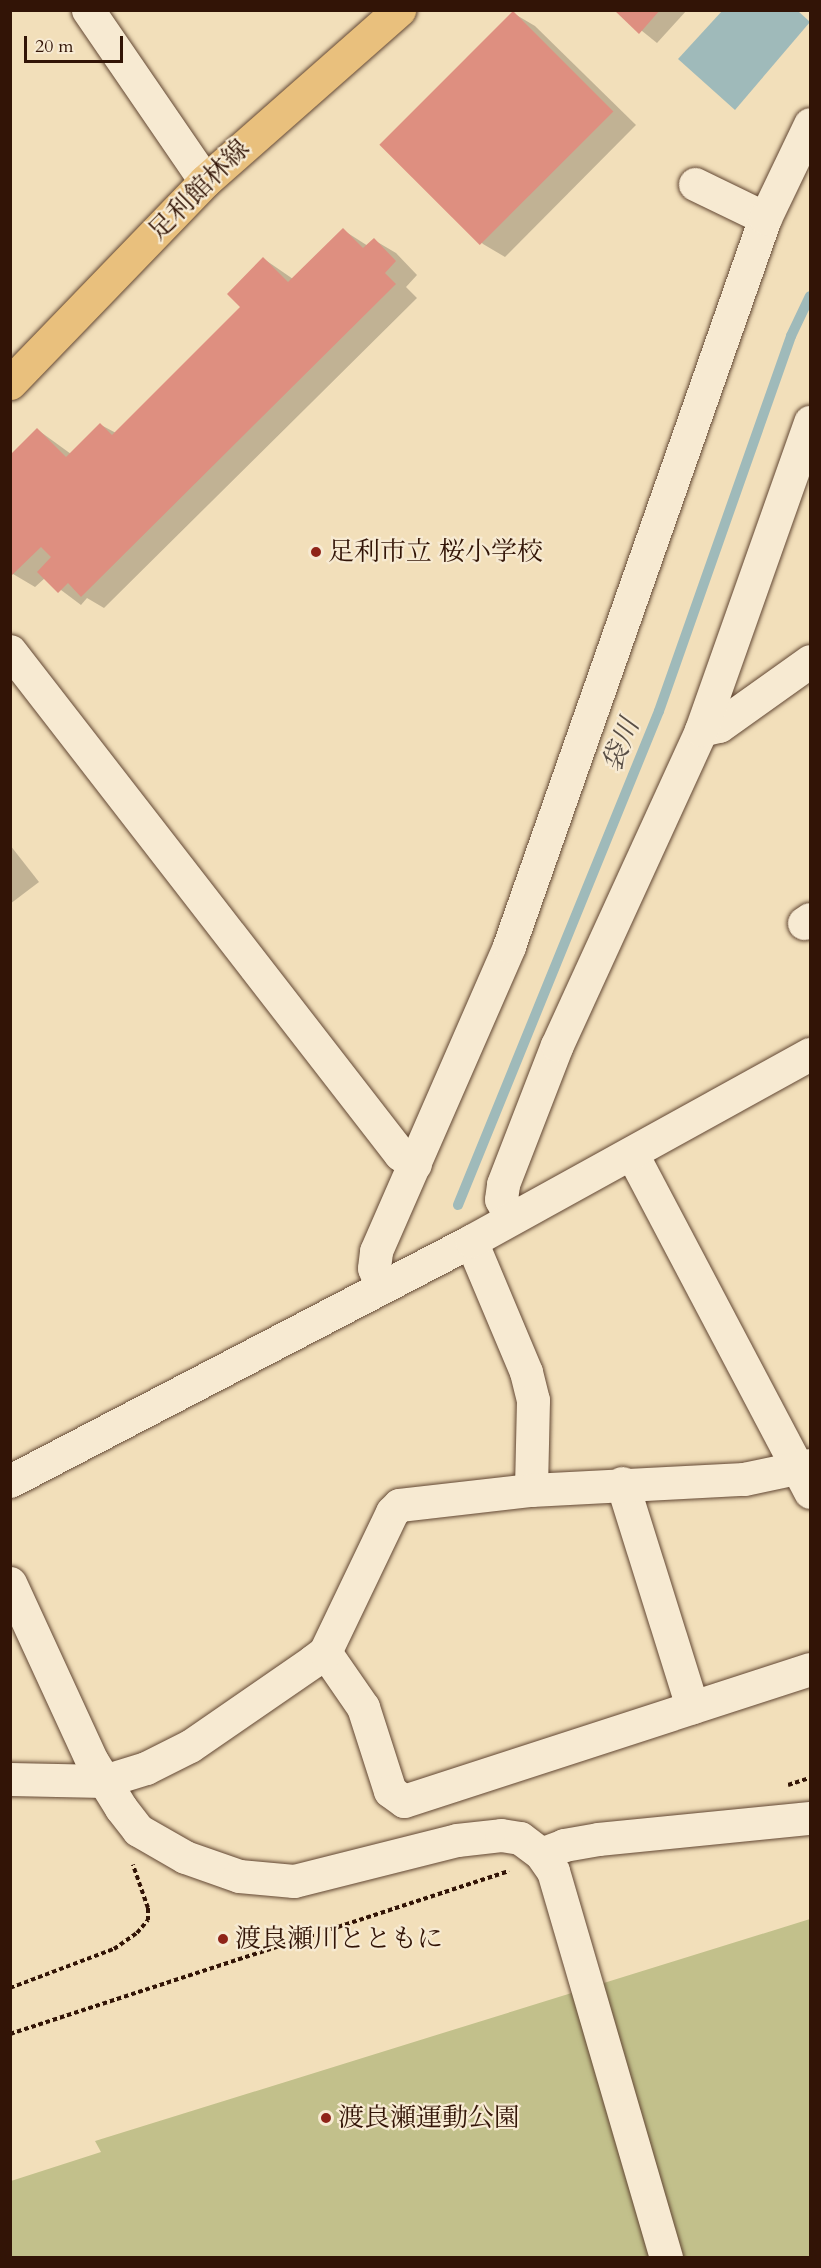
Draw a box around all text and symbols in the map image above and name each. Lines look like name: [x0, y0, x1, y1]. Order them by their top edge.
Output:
scale bar: [27, 24, 126, 62]
text: 20 m: [35, 34, 74, 59]
street label: 足利館林線: [142, 133, 256, 247]
place label: 足利市立 桜小学校: [328, 536, 543, 568]
marker: 足利市立 桜小学校: [309, 545, 323, 559]
water label: 袋川: [596, 714, 646, 776]
place label: 渡良瀬川とともに: [235, 1923, 443, 1955]
marker: 渡良瀬川とともに: [216, 1932, 230, 1946]
place label: 渡良瀬運動公園: [338, 2102, 520, 2134]
marker: 渡良瀬運動公園: [319, 2111, 333, 2125]

